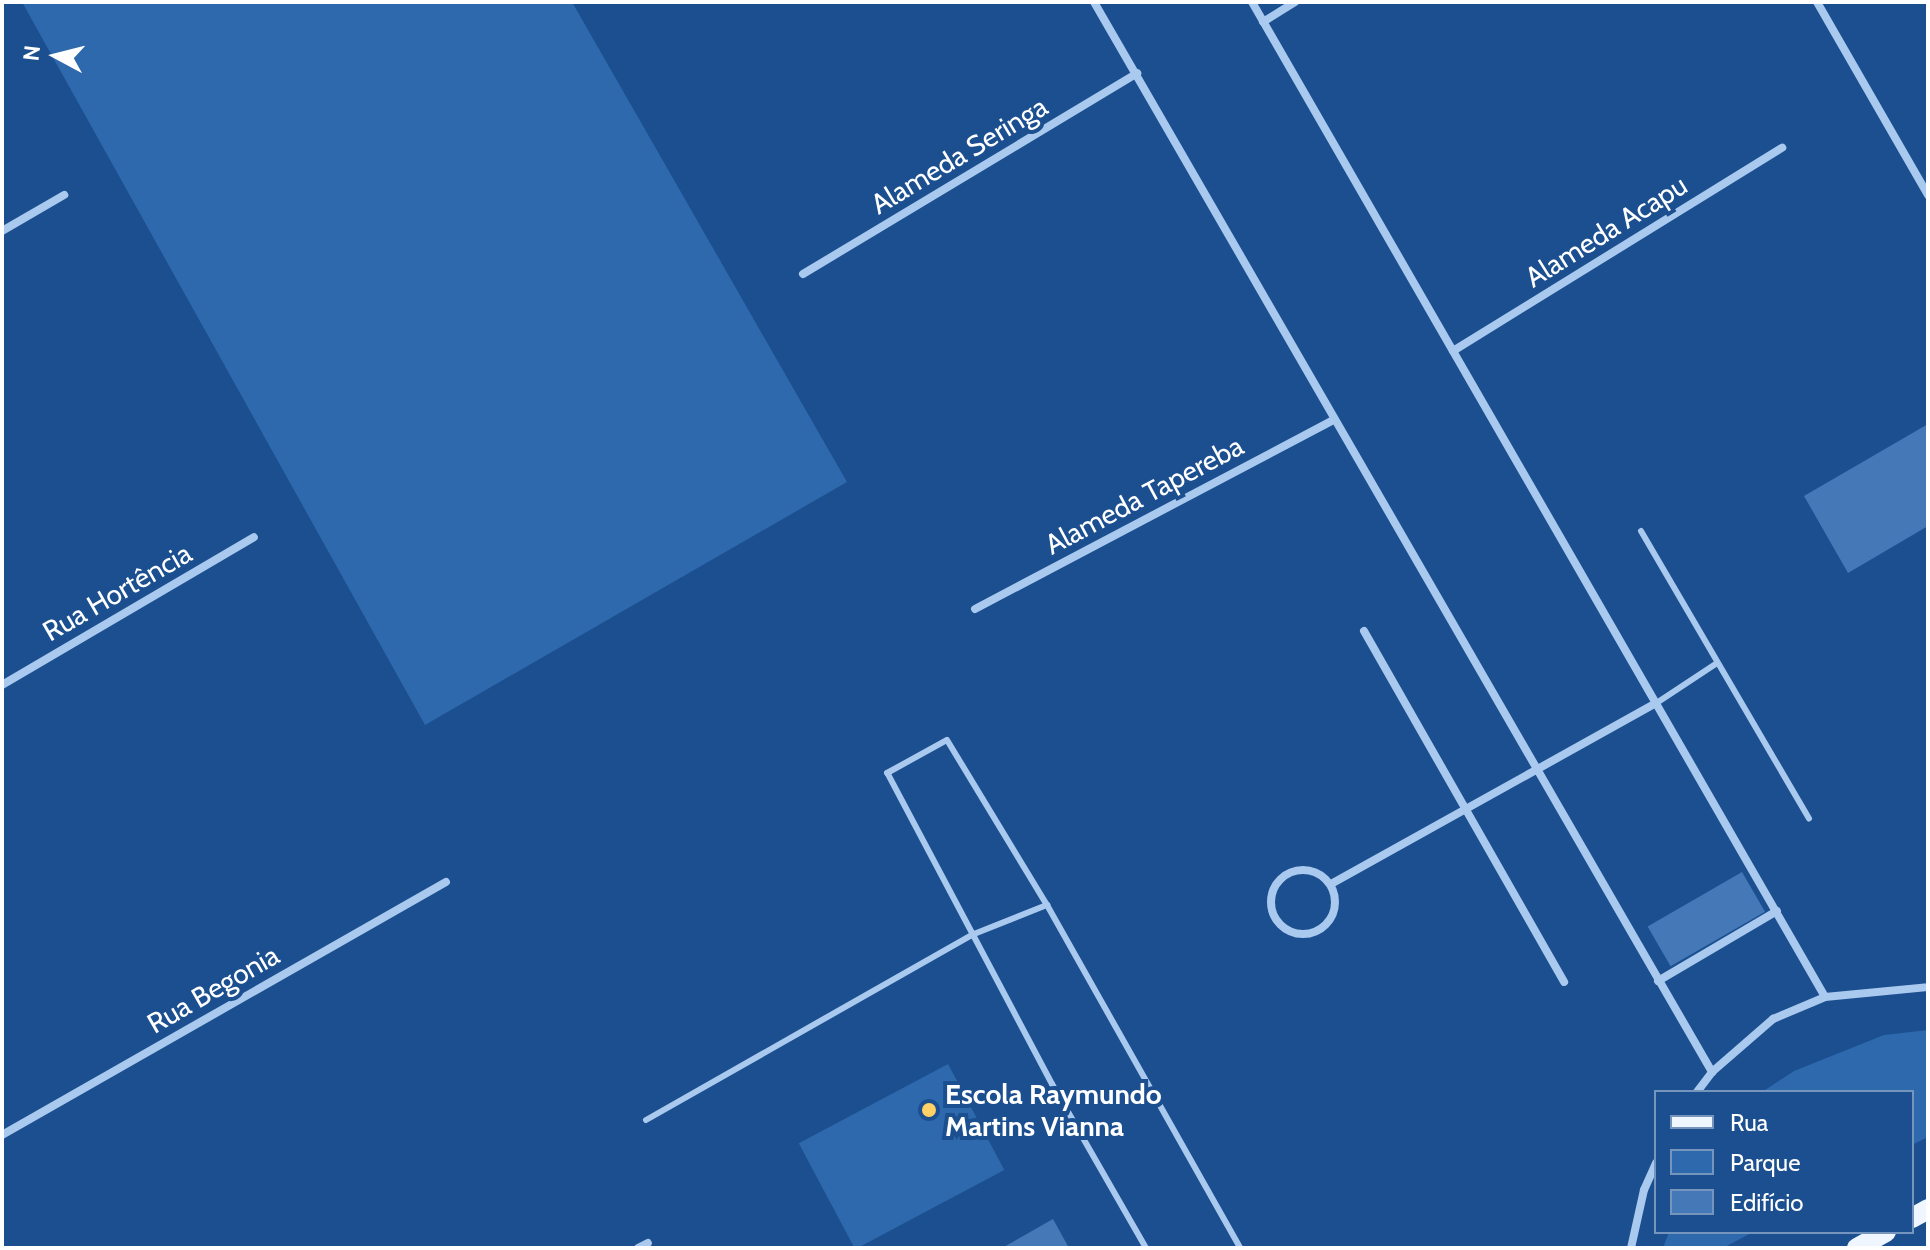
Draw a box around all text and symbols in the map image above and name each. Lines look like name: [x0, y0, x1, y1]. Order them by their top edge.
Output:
north arrow: [16, 16, 96, 96]
text: N: [17, 44, 46, 62]
street label: Alameda Seringa: [865, 89, 1053, 221]
street label: Alameda Acapu: [1519, 168, 1693, 294]
street label: Alameda Tapereba: [1039, 429, 1249, 561]
street label: Rua Hortência: [37, 536, 197, 648]
street label: Rua Begonia: [141, 938, 285, 1040]
place label: Escola Raymundo Martins Vianna: [945, 1077, 1162, 1143]
legend: [1654, 1090, 1914, 1234]
marker: Escola Raymundo Martins Vianna: [920, 1101, 938, 1119]
text: Rua: [1730, 1108, 1768, 1137]
text: Parque: [1730, 1148, 1800, 1177]
text: Edifício: [1730, 1188, 1804, 1217]

